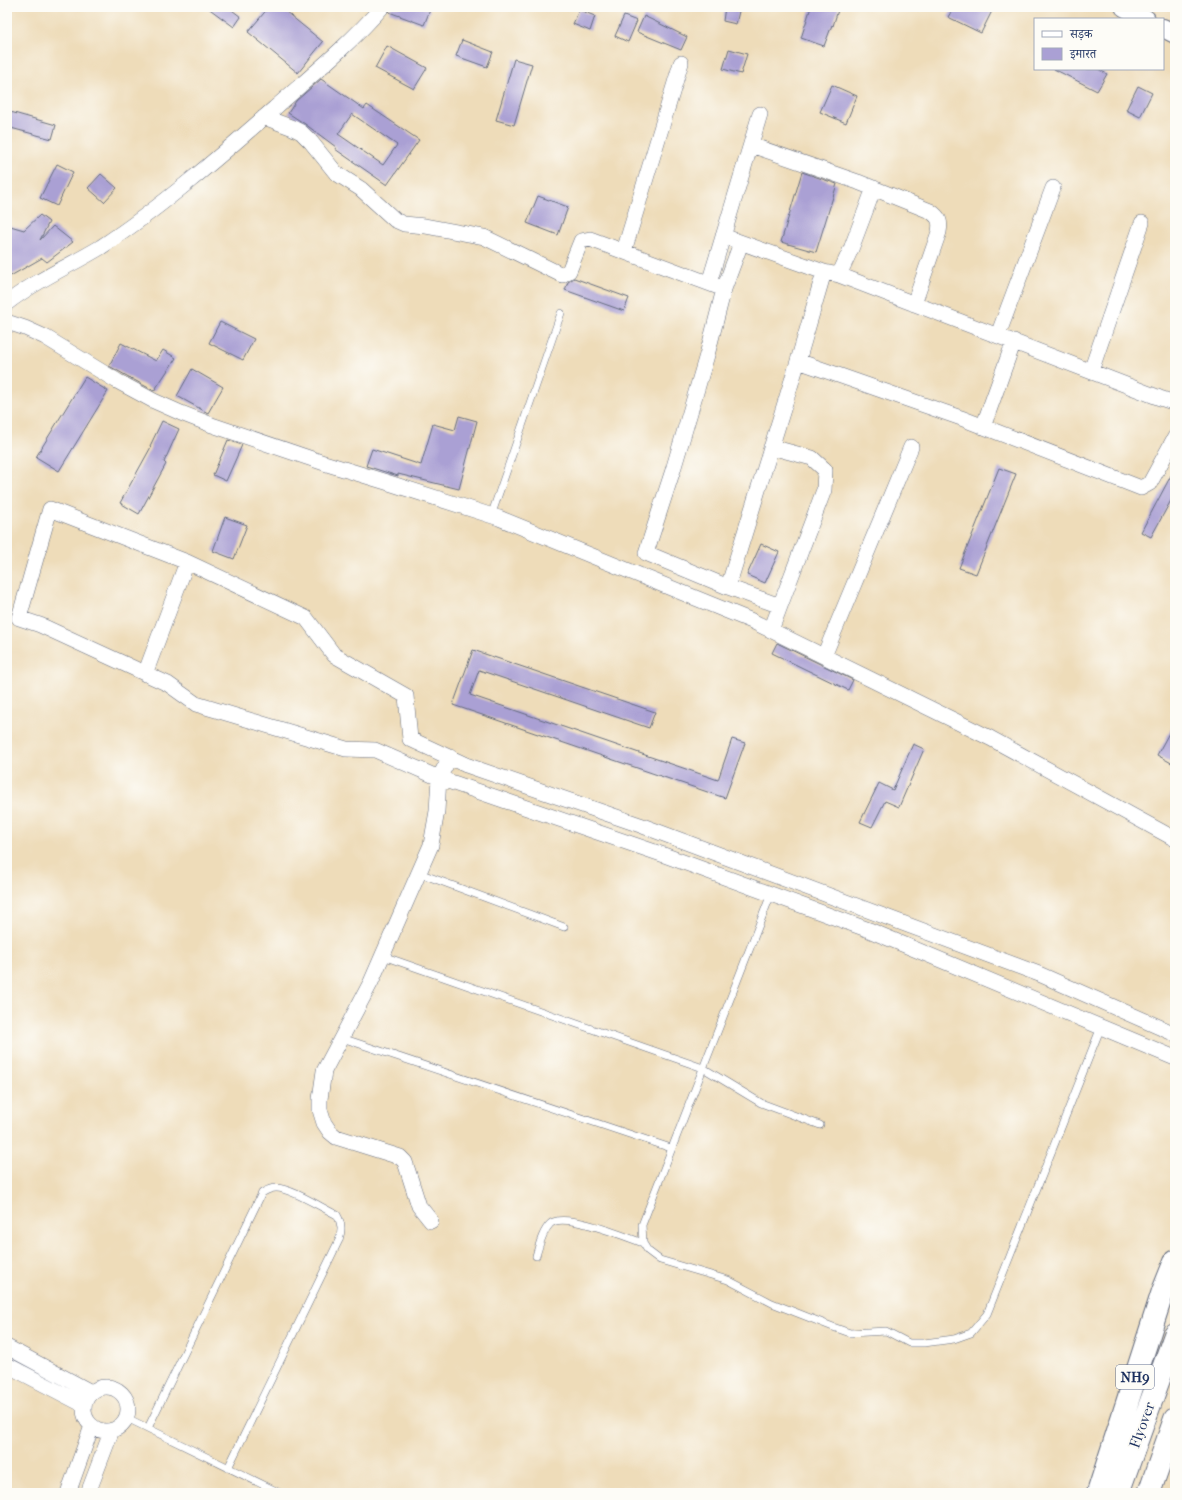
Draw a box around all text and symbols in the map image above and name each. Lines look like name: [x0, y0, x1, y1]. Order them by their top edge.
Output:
legend: [1034, 18, 1164, 70]
text: सड़क: [1069, 27, 1094, 41]
text: इमारत: [1069, 47, 1097, 61]
road number: NH9: [1116, 1365, 1154, 1389]
street label: Flyover: [1125, 1399, 1159, 1451]

